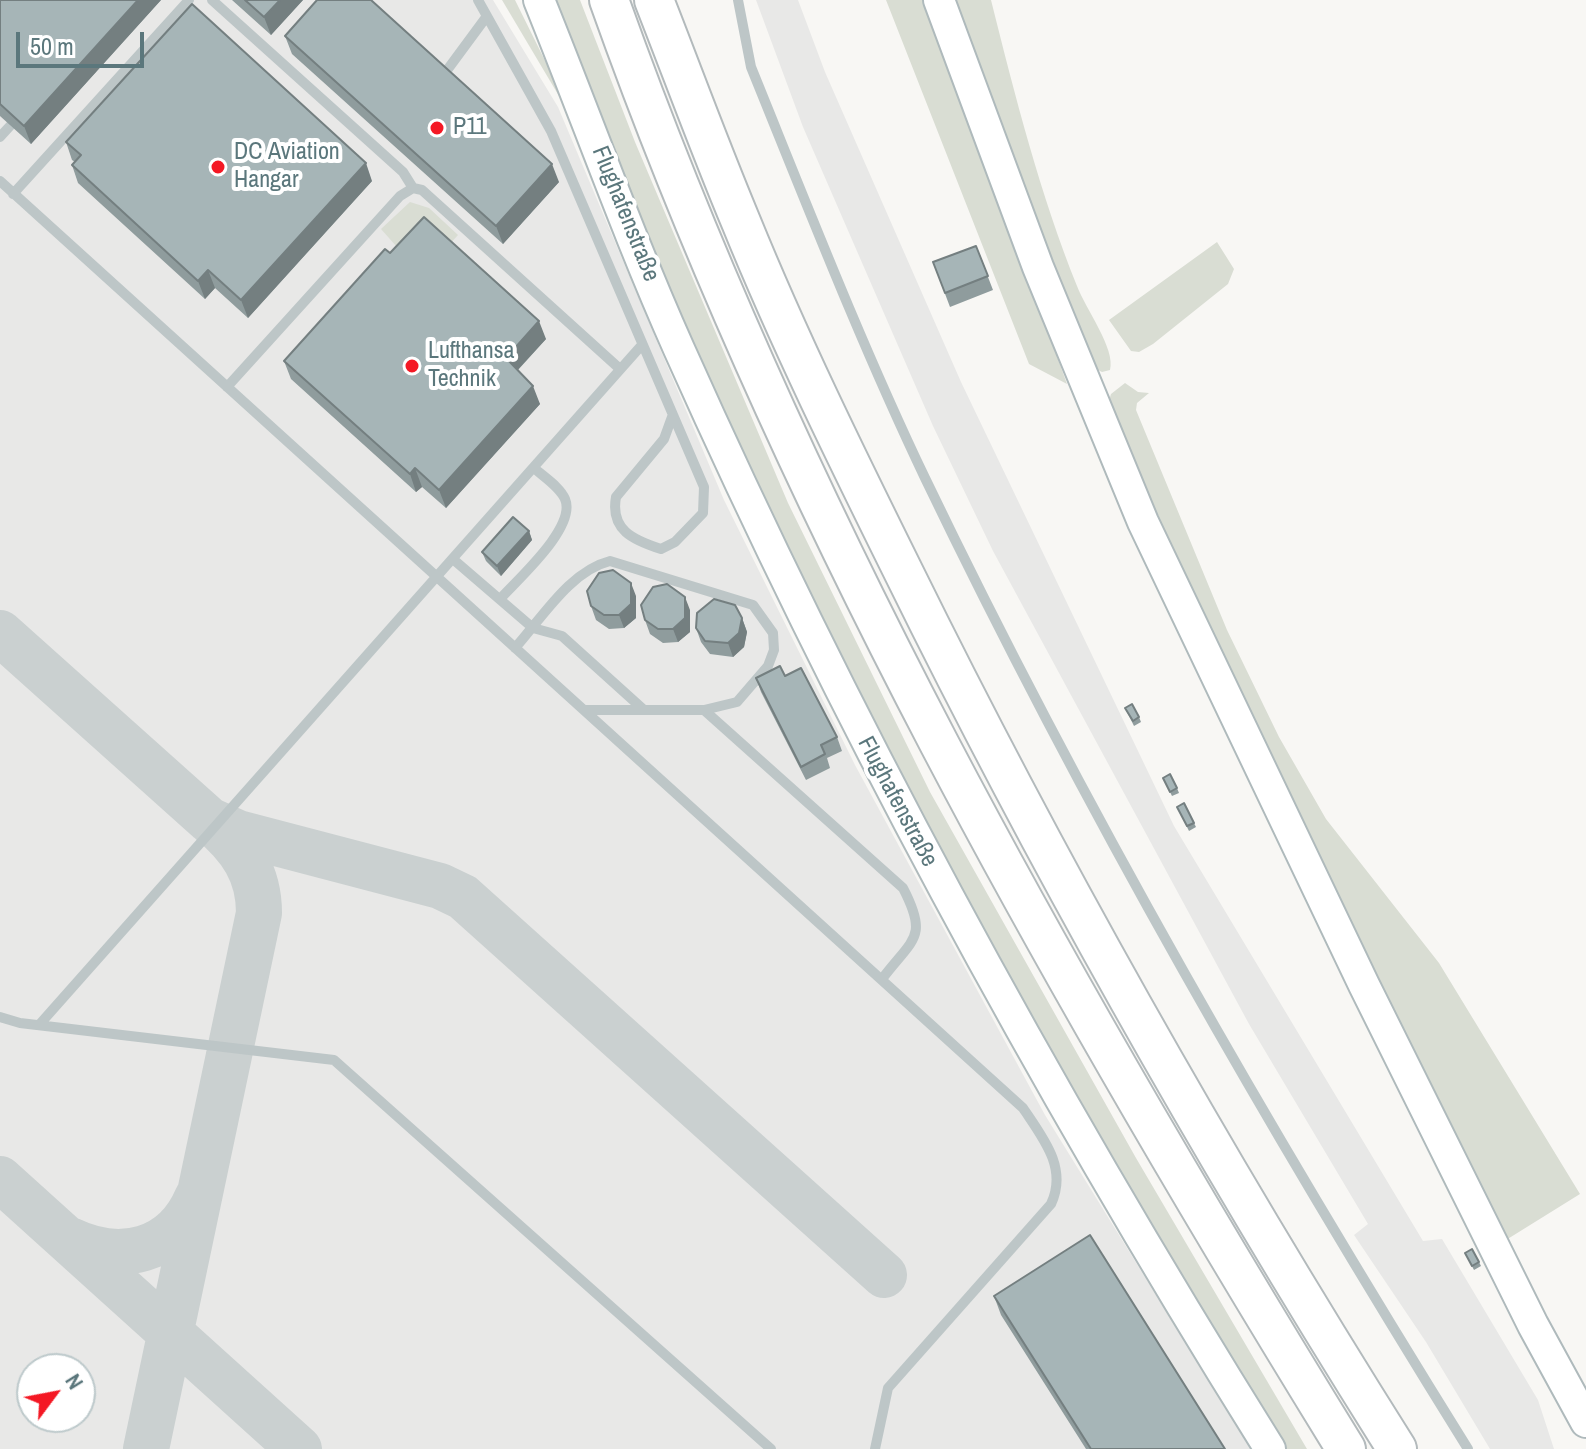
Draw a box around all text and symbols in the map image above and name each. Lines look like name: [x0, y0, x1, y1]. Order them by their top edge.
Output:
scale bar: [20, 16, 148, 66]
text: 50 m: [30, 30, 74, 62]
place label: P11: [453, 114, 487, 142]
marker: P11: [428, 119, 446, 137]
place label: DC Aviation Hangar: [234, 139, 340, 195]
street label: Flughafenstraße: [585, 142, 665, 286]
marker: DC Aviation Hangar: [209, 158, 227, 176]
place label: Lufthansa Technik: [428, 338, 514, 394]
marker: Lufthansa Technik: [403, 357, 421, 375]
street label: Flughafenstraße: [851, 732, 943, 872]
north arrow: [16, 1353, 96, 1433]
text: N: [58, 1368, 91, 1395]

